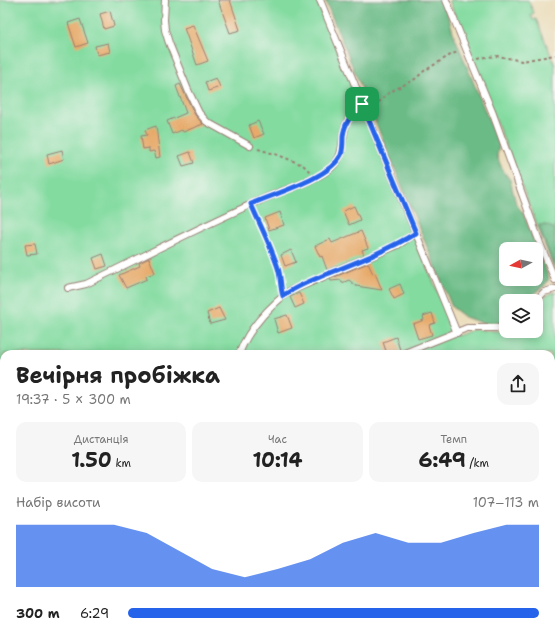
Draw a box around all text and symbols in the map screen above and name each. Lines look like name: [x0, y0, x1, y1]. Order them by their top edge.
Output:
pin: [345, 87, 379, 121]
icon: arrive: [351, 93, 373, 115]
north arrow: [499, 242, 543, 286]
map controls: [499, 242, 543, 338]
button: layers: [499, 294, 543, 338]
text: Вечірня пробіжка: [16, 361, 220, 390]
button: share: [497, 363, 539, 405]
text: 19:37 · 5 × 300 m: [16, 391, 131, 408]
text: Дистанція: [74, 432, 129, 447]
text: Час: [268, 432, 287, 447]
text: Темп: [441, 432, 467, 447]
text: 1.50: [71, 447, 112, 473]
text: 10:14: [252, 447, 303, 473]
text: 6:49: [419, 447, 466, 473]
text: km: [112, 456, 131, 471]
text: /km: [466, 456, 489, 471]
text: Набір висоти: [16, 494, 101, 511]
text: 107–113 m: [473, 494, 539, 511]
text: 300 m: [16, 605, 60, 622]
text: 6:29: [80, 605, 109, 622]

